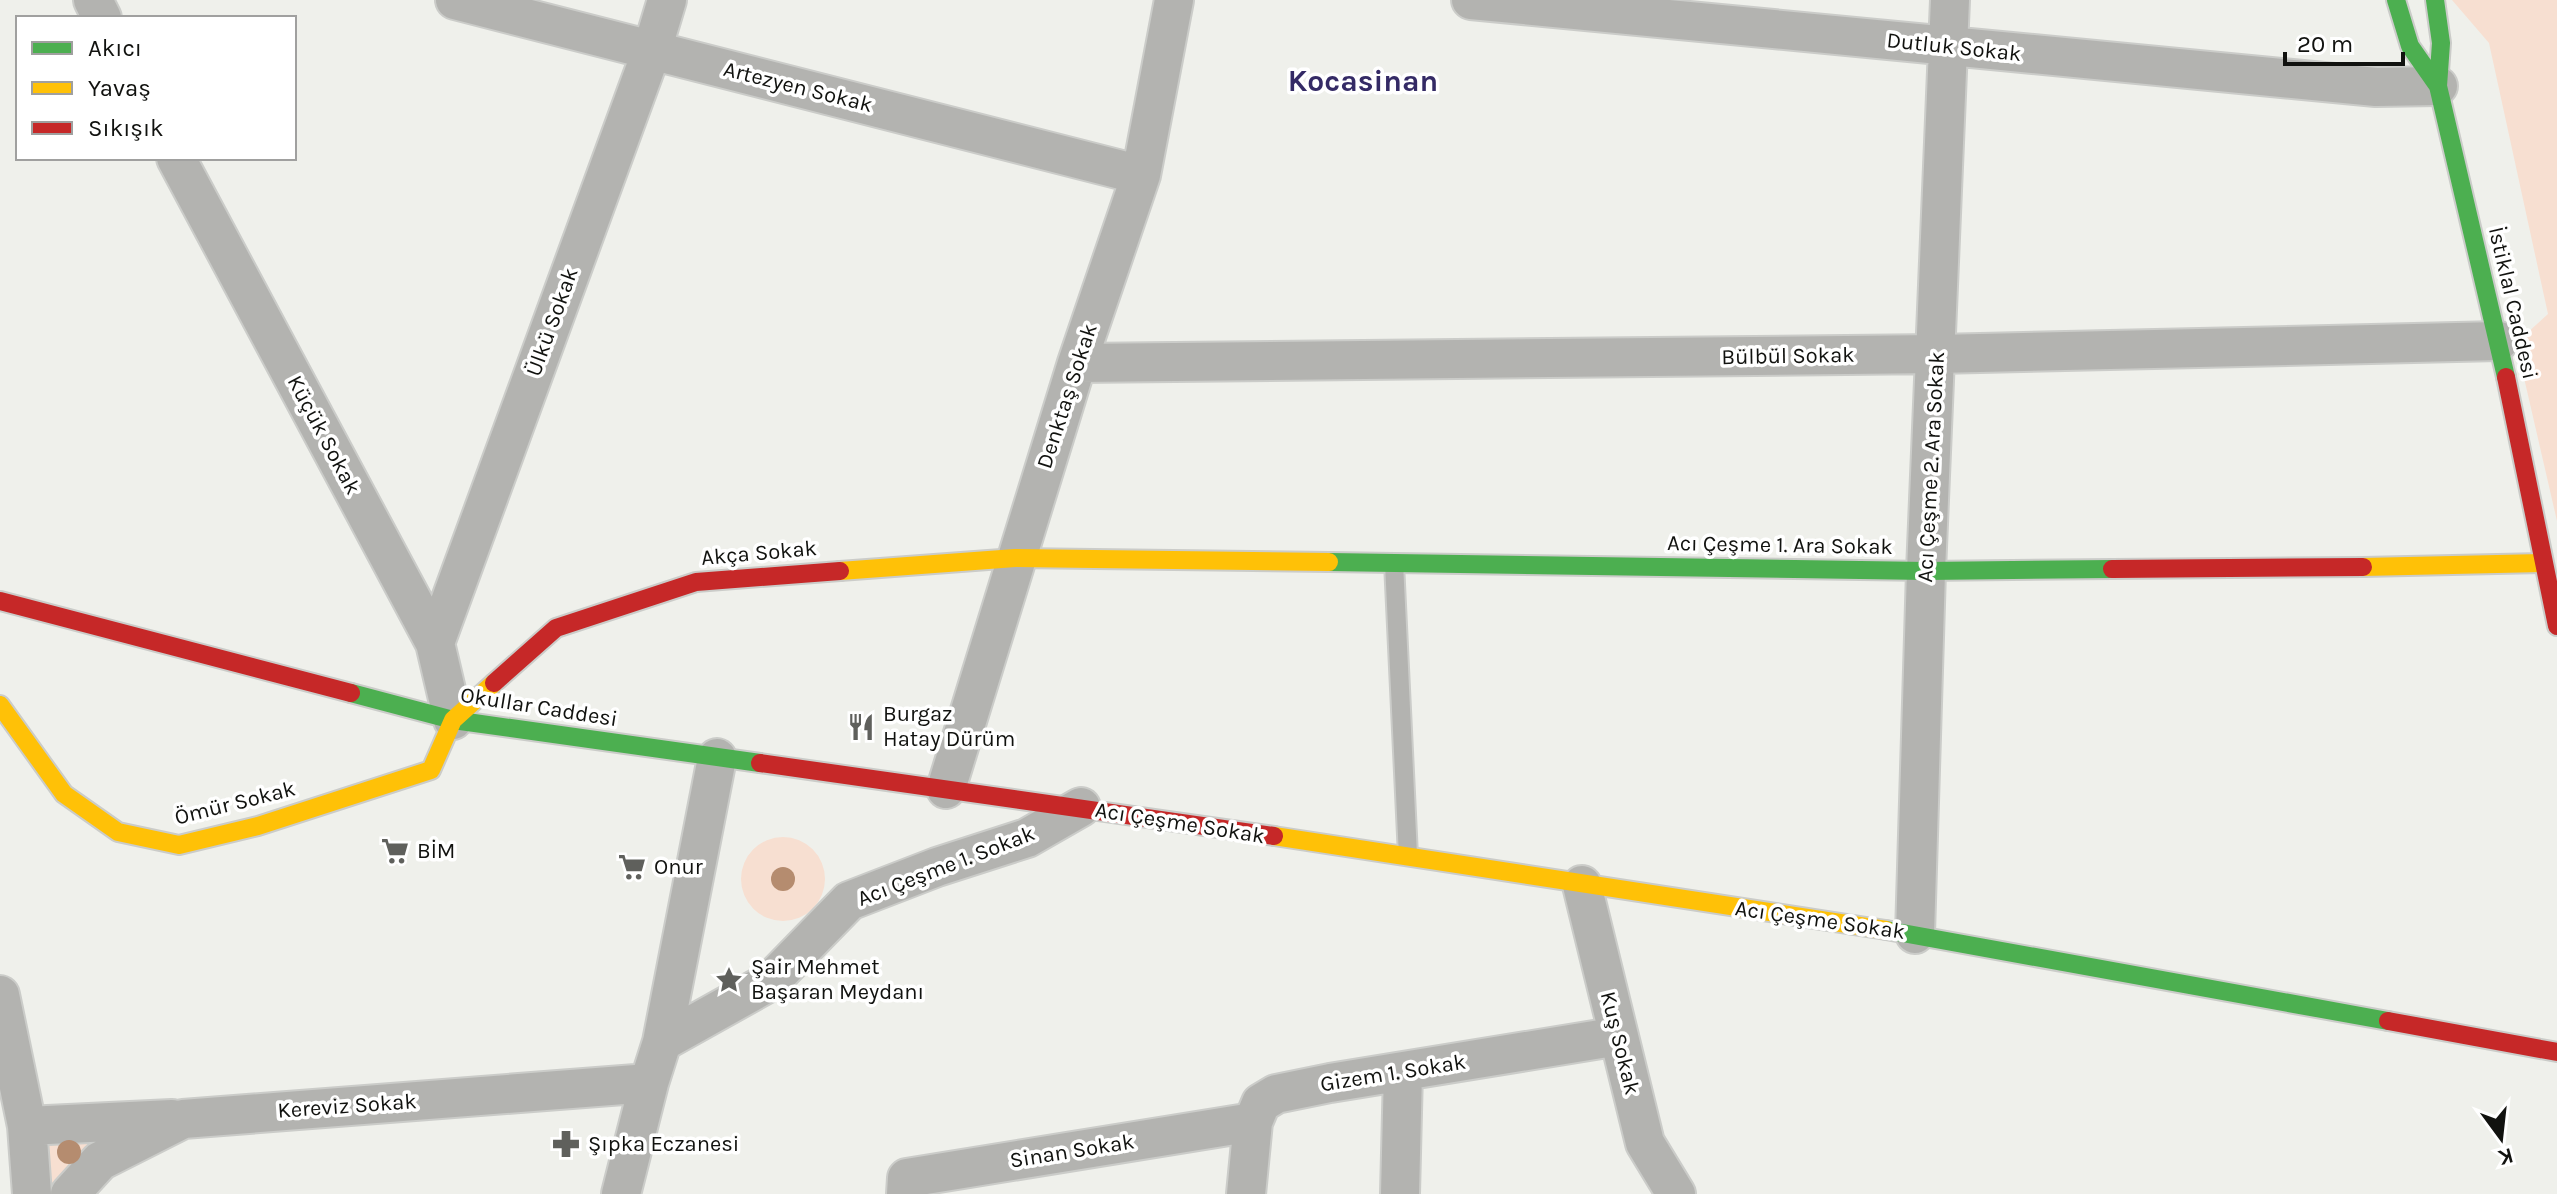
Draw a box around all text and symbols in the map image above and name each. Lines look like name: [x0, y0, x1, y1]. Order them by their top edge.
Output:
legend: [16, 16, 296, 160]
scale bar: [2285, 16, 2403, 66]
street label: Dutluk Sokak: [1885, 27, 2023, 67]
text: 20 m: [2297, 30, 2353, 58]
text: Akıcı: [88, 34, 142, 62]
street label: Artezyen Sokak: [721, 56, 875, 118]
district label: Kocasinan: [1288, 63, 1438, 99]
text: Yavaş: [88, 74, 151, 102]
text: Sıkışık: [88, 114, 164, 142]
street label: İstiklal Caddesi: [2483, 224, 2543, 382]
street label: Ülkü Sokak: [520, 264, 584, 380]
street label: Denktaş Sokak: [1031, 320, 1103, 472]
street label: Bülbül Sokak: [1721, 342, 1855, 370]
street label: Acı Çeşme 2. Ara Sokak: [1912, 351, 1950, 583]
street label: Küçük Sokak: [282, 371, 366, 499]
street label: Acı Çeşme 1. Ara Sokak: [1667, 530, 1893, 560]
street label: Akça Sokak: [700, 535, 818, 571]
street label: Okullar Caddesi: [459, 682, 619, 732]
place label: Burgaz Hatay Dürüm: [883, 701, 1015, 752]
restaurant icon: Burgaz Hatay Dürüm: [846, 712, 876, 742]
street label: Ömür Sokak: [172, 775, 298, 831]
street label: Acı Çeşme Sokak: [1093, 797, 1267, 849]
street label: Acı Çeşme 1. Sokak: [854, 820, 1038, 912]
supermarket icon: BİM: [380, 836, 410, 866]
place label: BİM: [417, 838, 455, 864]
supermarket icon: Onur: [617, 852, 647, 882]
place label: Onur: [654, 854, 703, 880]
street label: Acı Çeşme Sokak: [1733, 895, 1907, 945]
place label: Şair Mehmet Başaran Meydanı: [751, 954, 924, 1005]
place icon: Şair Mehmet Başaran Meydanı: [714, 965, 744, 995]
street label: Kuş Sokak: [1595, 989, 1645, 1097]
street label: Gizem 1. Sokak: [1318, 1049, 1468, 1097]
street label: Kereviz Sokak: [277, 1088, 417, 1124]
north arrow: [2461, 1098, 2541, 1178]
street label: Sinan Sokak: [1008, 1128, 1136, 1174]
pharmacy icon: Şıpka Eczanesi: [551, 1129, 581, 1159]
place label: Şıpka Eczanesi: [588, 1131, 739, 1157]
text: K: [2495, 1142, 2516, 1171]

